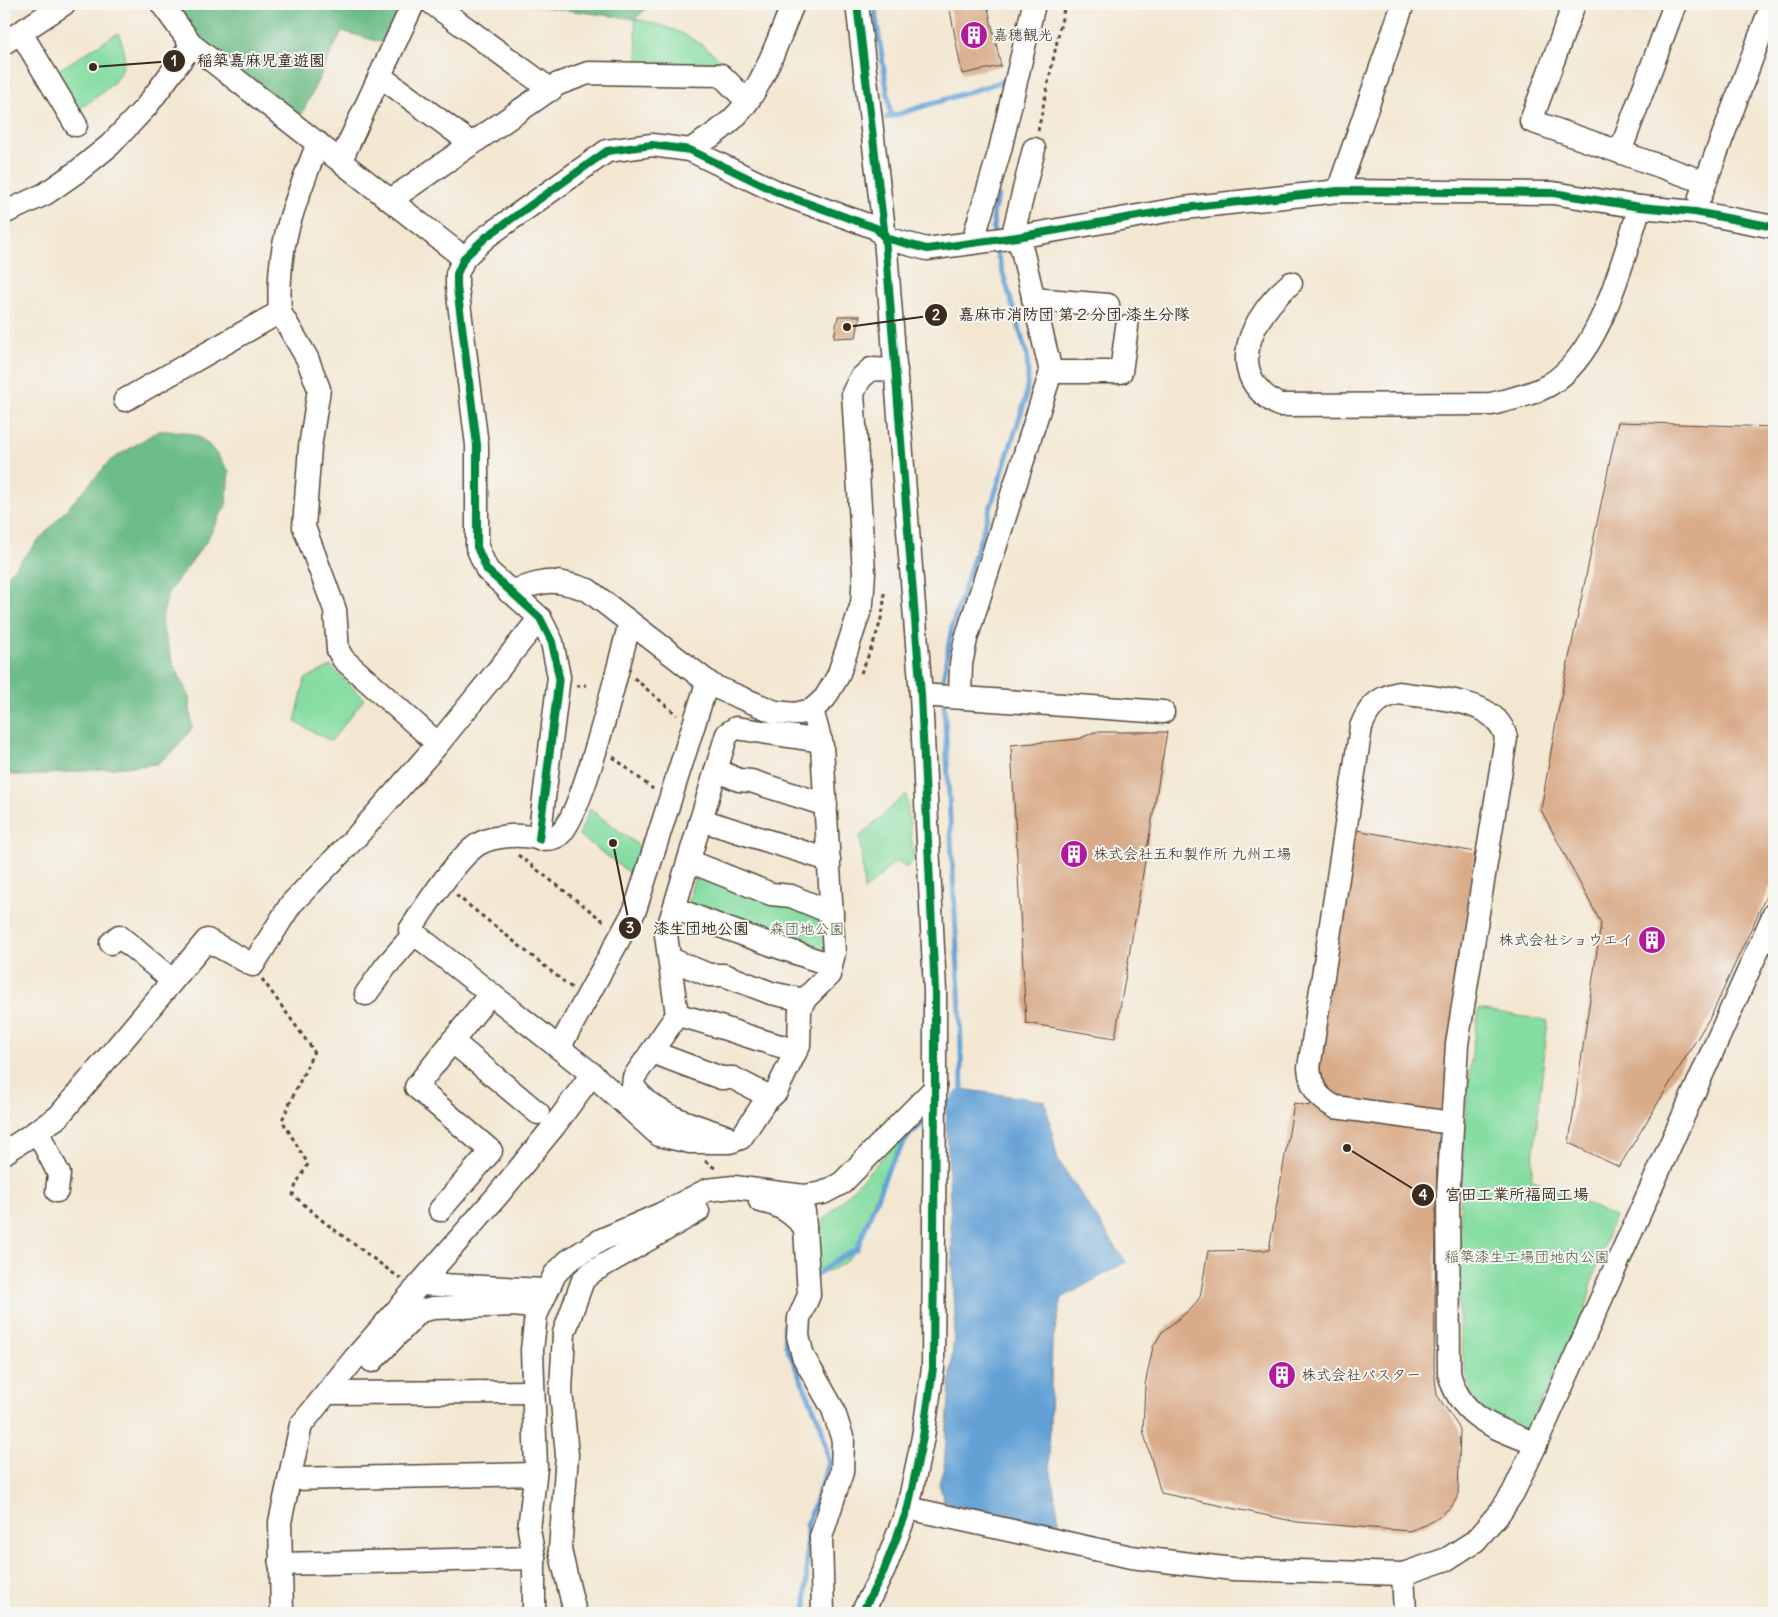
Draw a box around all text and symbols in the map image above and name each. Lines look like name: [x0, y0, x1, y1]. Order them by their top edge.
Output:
building icon: 嘉穂観光: [959, 20, 989, 50]
place label: 嘉穂観光: [993, 25, 1053, 44]
callout: 稲築嘉麻児童遊園: [162, 45, 335, 76]
text: 稲築嘉麻児童遊園: [197, 50, 325, 70]
text: 1: [171, 51, 177, 70]
callout: 嘉麻市消防団 第２分団 漆生分隊: [923, 299, 1200, 330]
text: 嘉麻市消防団 第２分団 漆生分隊: [958, 304, 1190, 324]
text: 2: [932, 305, 940, 324]
building icon: 株式会社五和製作所 九州工場: [1059, 839, 1089, 869]
place label: 株式会社五和製作所 九州工場: [1093, 844, 1292, 863]
callout: 漆生団地公園: [618, 913, 759, 944]
text: 3: [626, 918, 634, 937]
text: 漆生団地公園: [653, 918, 749, 938]
park label: 森団地公園: [769, 919, 845, 938]
building icon: 株式会社ショウエイ: [1637, 925, 1667, 955]
place label: 株式会社ショウエイ: [1499, 930, 1633, 949]
callout: 宮田工業所福岡工場: [1410, 1179, 1599, 1210]
text: 宮田工業所福岡工場: [1445, 1184, 1589, 1204]
text: 4: [1419, 1185, 1428, 1204]
park label: 稲築漆生工場団地内公園: [1444, 1247, 1610, 1266]
building icon: 株式会社パスター: [1267, 1360, 1297, 1390]
place label: 株式会社パスター: [1301, 1365, 1421, 1384]

